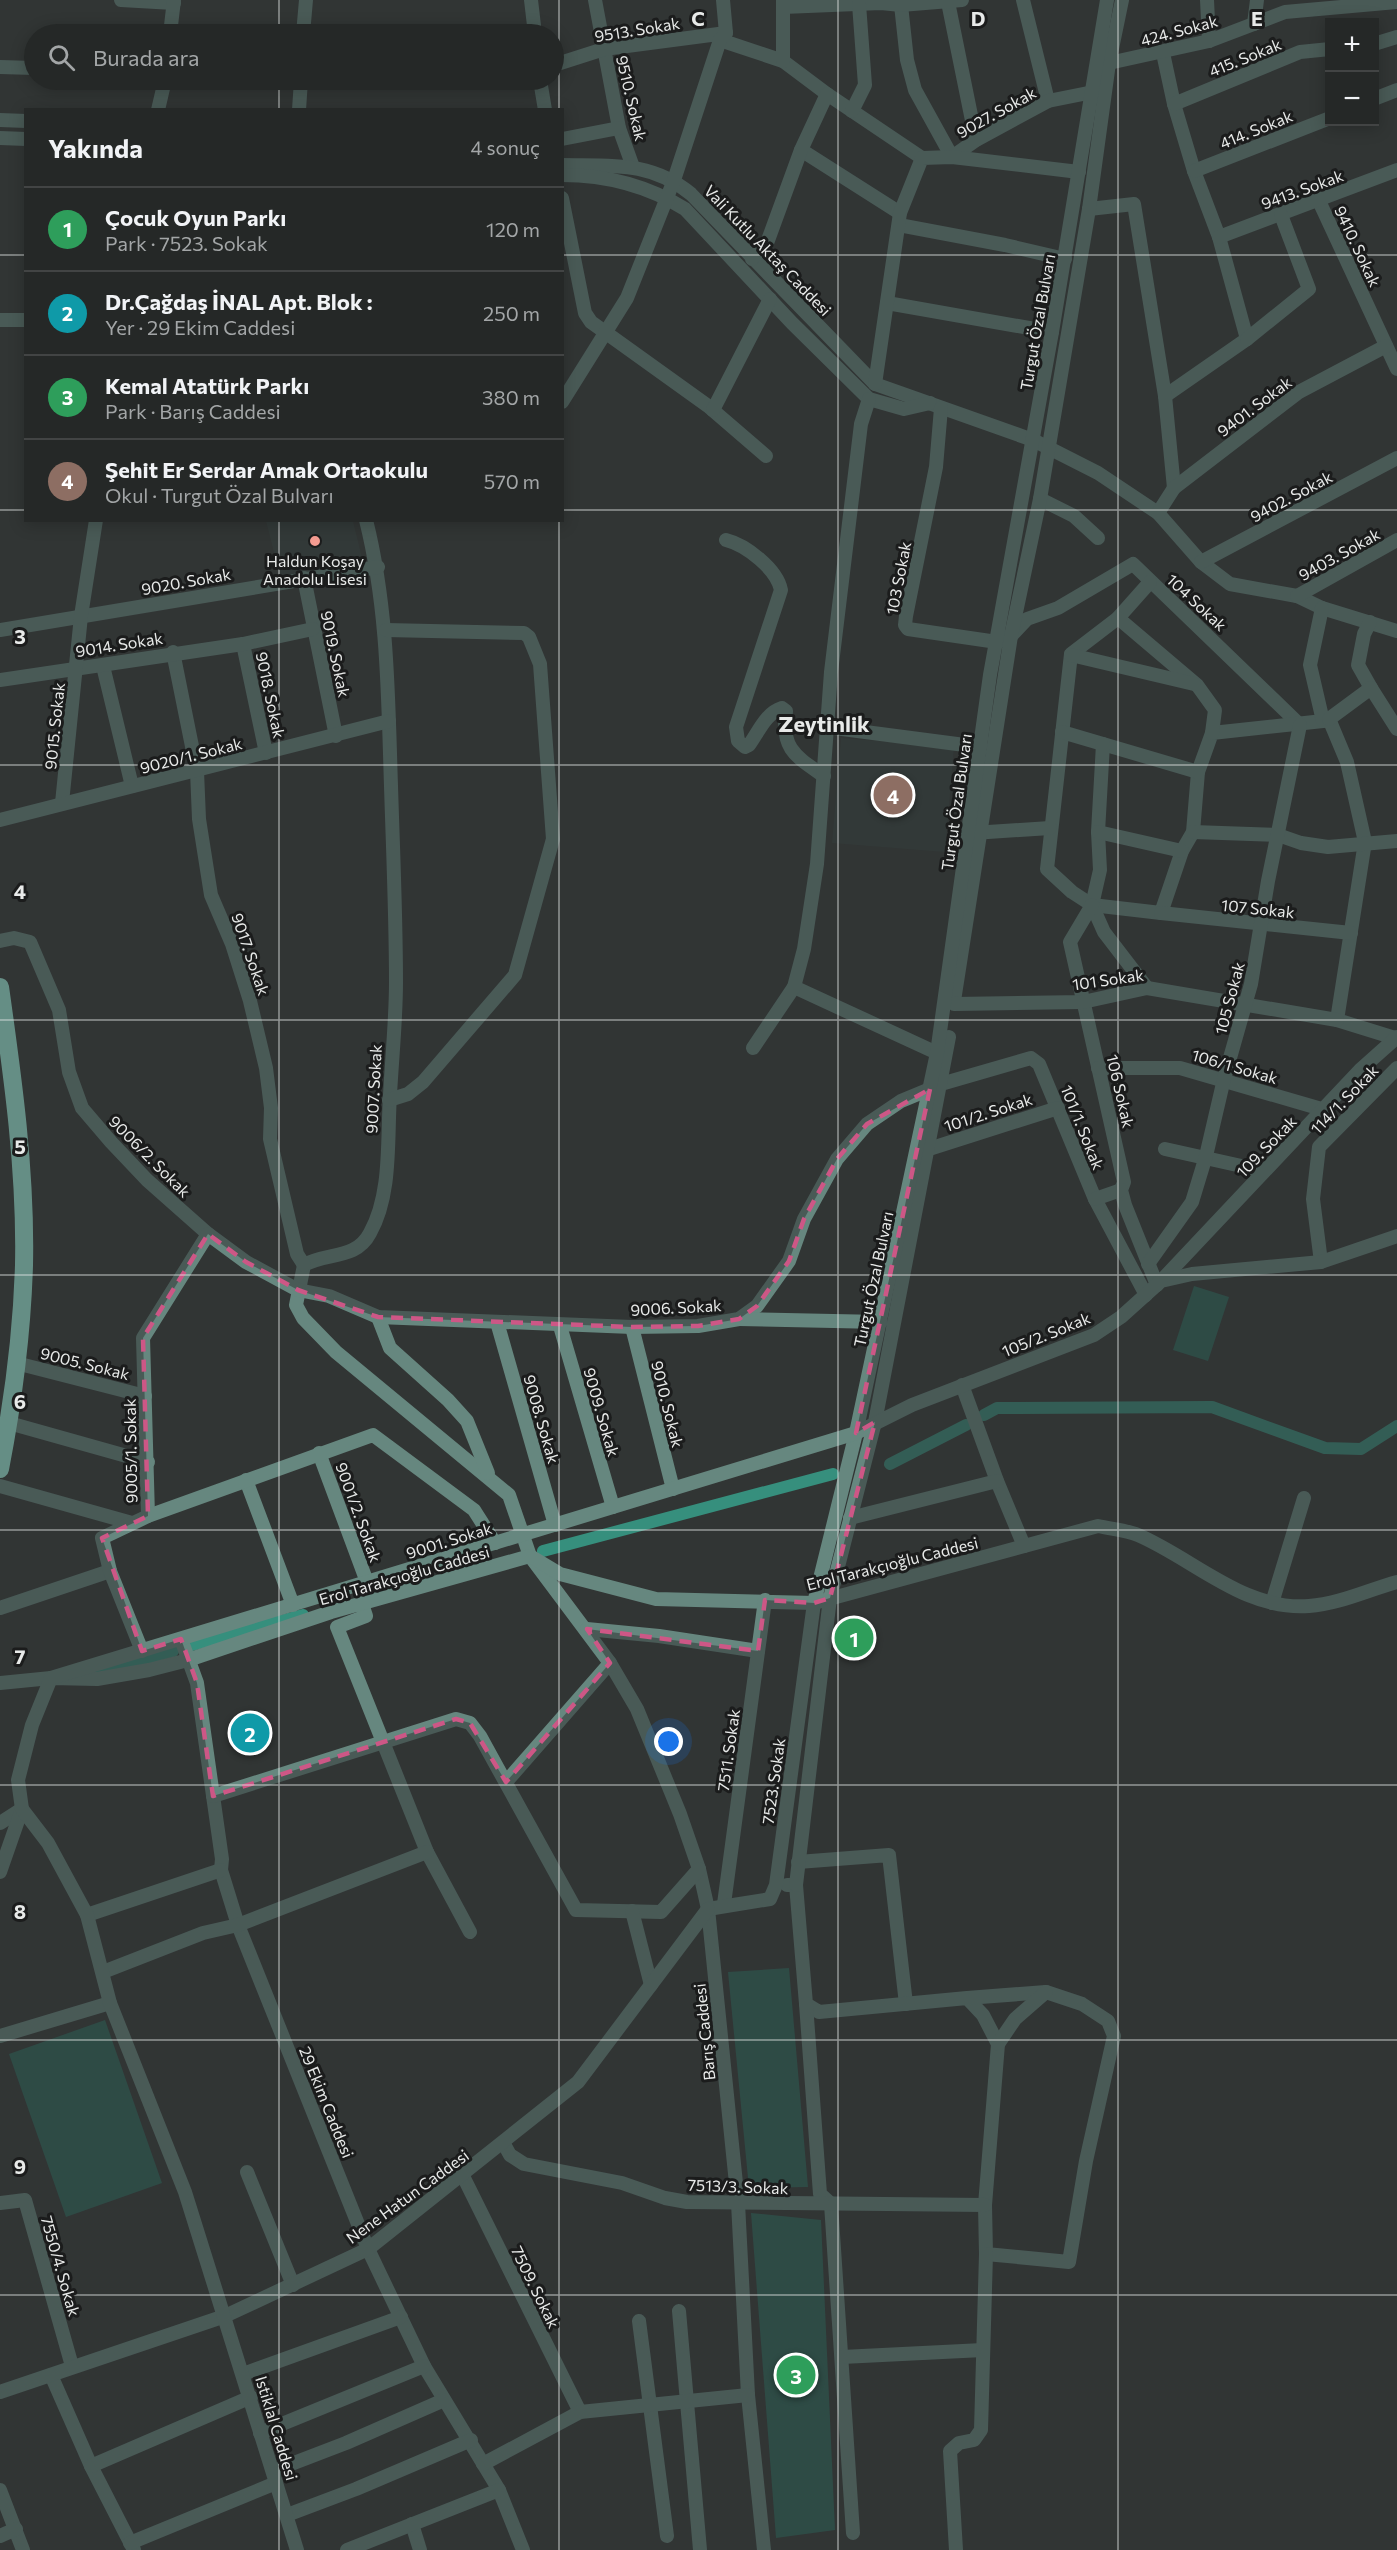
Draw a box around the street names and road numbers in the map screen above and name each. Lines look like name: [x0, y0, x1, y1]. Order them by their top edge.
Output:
street label: 424. Sokak: [1138, 11, 1220, 49]
street label: 9513. Sokak: [593, 13, 681, 45]
street label: 415. Sokak: [1206, 34, 1284, 80]
street label: 9510. Sokak: [613, 53, 651, 143]
street label: 9027. Sokak: [953, 82, 1039, 142]
street label: 414. Sokak: [1217, 106, 1296, 152]
street label: 9413. Sokak: [1258, 165, 1346, 213]
street label: Vali Kutlu Aktaş Caddesi: [701, 181, 835, 319]
street label: 9410. Sokak: [1331, 202, 1385, 290]
street label: Turgut Özal Bulvarı: [1016, 252, 1058, 392]
street label: 9401. Sokak: [1213, 372, 1295, 440]
street label: 9402. Sokak: [1247, 466, 1336, 526]
street label: 9403. Sokak: [1295, 524, 1383, 584]
street label: 103 Sokak: [882, 540, 914, 616]
street label: 9020. Sokak: [140, 564, 233, 598]
street label: 104 Sokak: [1163, 570, 1231, 635]
street label: 9019. Sokak: [318, 609, 354, 699]
street label: 9014. Sokak: [74, 628, 164, 660]
street label: 9018. Sokak: [253, 650, 289, 740]
street label: 9015. Sokak: [40, 681, 68, 770]
street label: Turgut Özal Bulvarı: [937, 732, 975, 872]
street label: 9020/1. Sokak: [138, 733, 244, 777]
street label: 107 Sokak: [1221, 895, 1296, 921]
street label: 9017. Sokak: [228, 910, 274, 998]
street label: 105 Sokak: [1210, 959, 1248, 1036]
street label: 101 Sokak: [1071, 965, 1145, 993]
street label: 9007. Sokak: [361, 1044, 385, 1134]
street label: 106/1 Sokak: [1190, 1045, 1280, 1087]
street label: 106 Sokak: [1103, 1052, 1139, 1130]
street label: 114/1. Sokak: [1306, 1060, 1382, 1138]
street label: 101/1. Sokak: [1057, 1082, 1109, 1172]
street label: 101/2. Sokak: [942, 1089, 1035, 1135]
street label: 9006/2. Sokak: [105, 1111, 195, 1201]
street label: 109. Sokak: [1232, 1111, 1300, 1181]
street label: Turgut Özal Bulvarı: [849, 1209, 897, 1349]
street label: 9006. Sokak: [630, 1295, 723, 1319]
street label: 105/2. Sokak: [999, 1308, 1093, 1360]
street label: 9005. Sokak: [39, 1343, 132, 1383]
street label: 9010. Sokak: [648, 1359, 688, 1450]
street label: 9009. Sokak: [580, 1365, 624, 1459]
street label: 9008. Sokak: [520, 1372, 564, 1466]
street label: 9005/1. Sokak: [120, 1398, 140, 1504]
street label: 9001/2. Sokak: [332, 1459, 386, 1565]
street label: 9001. Sokak: [404, 1518, 495, 1562]
street label: Erol Tarakçıoğlu Caddesi: [804, 1532, 980, 1594]
street label: Erol Tarakçıoğlu Caddesi: [317, 1542, 491, 1608]
street label: 7511. Sokak: [713, 1707, 743, 1792]
street label: 7523. Sokak: [758, 1736, 788, 1825]
street label: Barış Caddesi: [689, 1983, 719, 2081]
street label: 29 Ekim Caddesi: [296, 2043, 358, 2161]
street label: Nene Hatun Caddesi: [342, 2145, 472, 2247]
street label: 7513/3. Sokak: [687, 2175, 789, 2197]
street label: 7550/4. Sokak: [38, 2214, 85, 2319]
street label: 7509. Sokak: [508, 2243, 564, 2331]
street label: Istiklal Caddesi: [252, 2373, 302, 2483]

